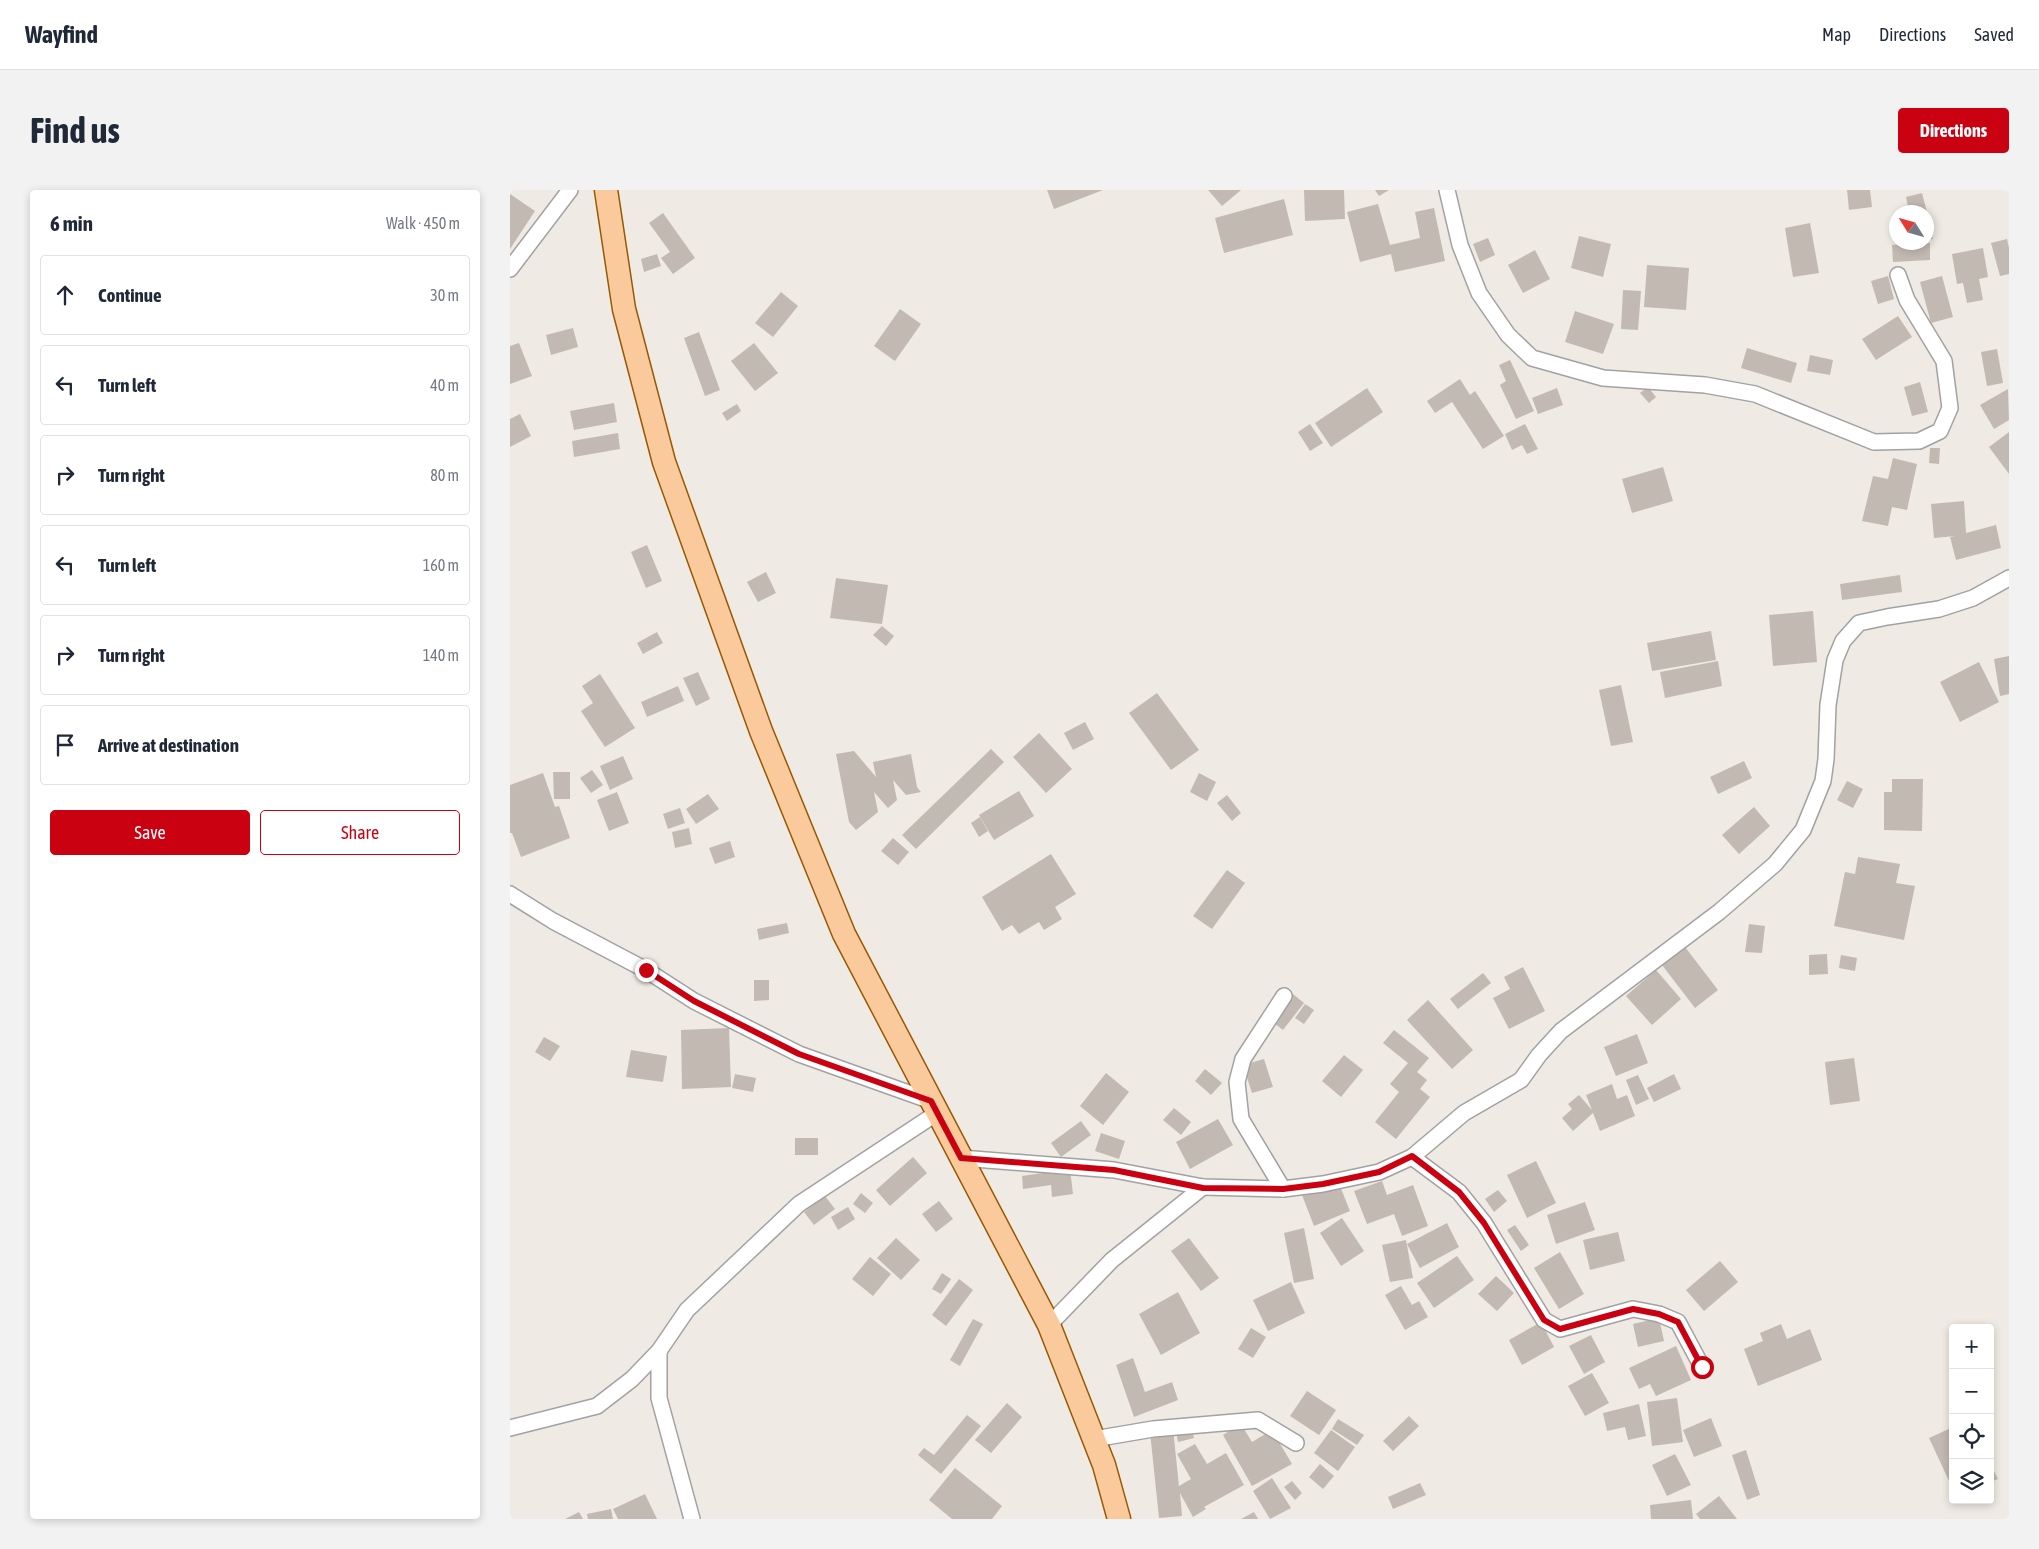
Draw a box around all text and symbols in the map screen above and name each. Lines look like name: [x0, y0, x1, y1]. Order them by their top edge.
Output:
text: Wayfind: [25, 21, 98, 48]
text: Map: [1822, 24, 1851, 45]
text: Directions: [1879, 24, 1946, 45]
text: Saved: [1974, 24, 2014, 45]
button: Directions: [1898, 108, 2009, 153]
text: Find us: [30, 110, 120, 150]
north arrow: [1889, 205, 1934, 250]
text: 6 min: [50, 211, 93, 235]
text: Walk · 450 m: [386, 214, 460, 232]
icon: ahead: [51, 281, 79, 309]
text: Continue: [98, 284, 162, 306]
text: 30 m: [430, 286, 459, 304]
icon: left: [51, 371, 79, 399]
text: Turn left: [98, 374, 156, 396]
text: 40 m: [430, 376, 459, 394]
icon: right: [51, 461, 79, 489]
text: Turn right: [98, 464, 165, 486]
text: 80 m: [430, 466, 459, 484]
icon: left: [51, 551, 79, 579]
text: Turn left: [98, 554, 156, 576]
text: 160 m: [423, 556, 459, 574]
icon: right: [51, 641, 79, 669]
text: Turn right: [98, 644, 165, 666]
text: 140 m: [423, 646, 459, 664]
icon: arrive: [51, 731, 79, 759]
text: Arrive at destination: [98, 734, 239, 756]
button: Save: [50, 810, 250, 855]
button: Share: [260, 810, 460, 855]
route end: [635, 959, 658, 982]
map controls: [1949, 1324, 1994, 1504]
button: +: [1949, 1324, 1994, 1369]
route start: [1691, 1356, 1714, 1379]
button: −: [1949, 1369, 1994, 1414]
button: locate: [1949, 1414, 1994, 1459]
button: layers: [1949, 1459, 1994, 1504]

